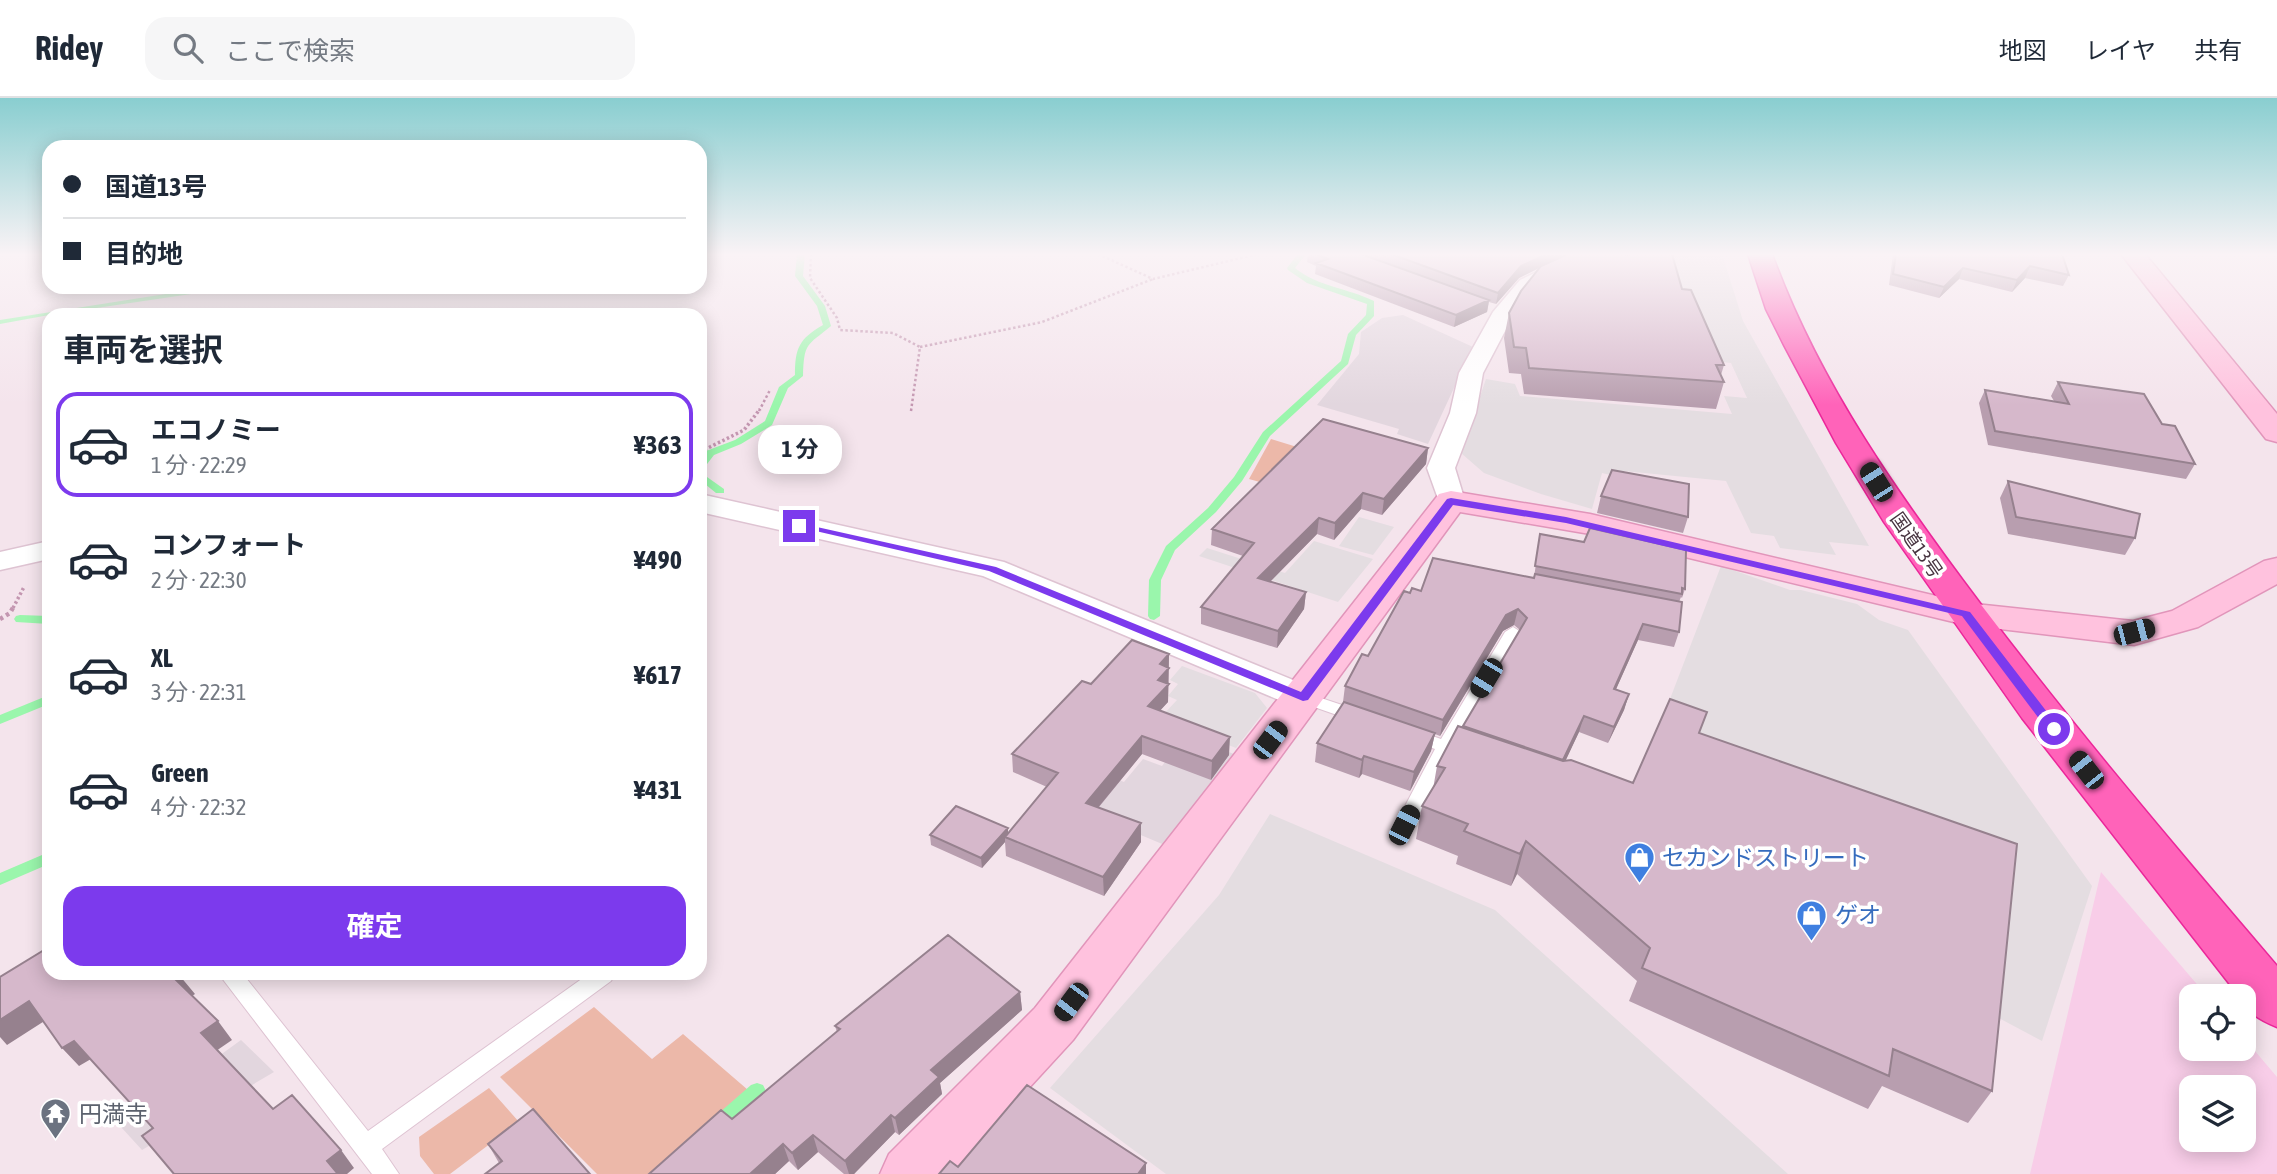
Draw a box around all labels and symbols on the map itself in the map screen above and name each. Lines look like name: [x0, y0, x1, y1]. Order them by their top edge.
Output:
callout: 1 分: [757, 424, 841, 474]
car: [1856, 459, 1897, 505]
street label: 国道13号: [1887, 508, 1947, 582]
route end: [783, 510, 815, 542]
car: [2111, 616, 2158, 648]
car: [1467, 655, 1506, 701]
route start: [2038, 713, 2070, 745]
car: [1249, 717, 1292, 763]
car: [2065, 747, 2108, 793]
car: [1386, 802, 1423, 848]
shop icon: セカンドストリート: [1622, 841, 1656, 885]
place label: セカンドストリート: [1662, 845, 1869, 871]
shop icon: ゲオ: [1795, 898, 1829, 942]
place label: ゲオ: [1835, 902, 1881, 928]
car: [1050, 979, 1093, 1025]
temple icon: 円満寺: [39, 1097, 73, 1141]
place label: 円満寺: [79, 1101, 148, 1127]

